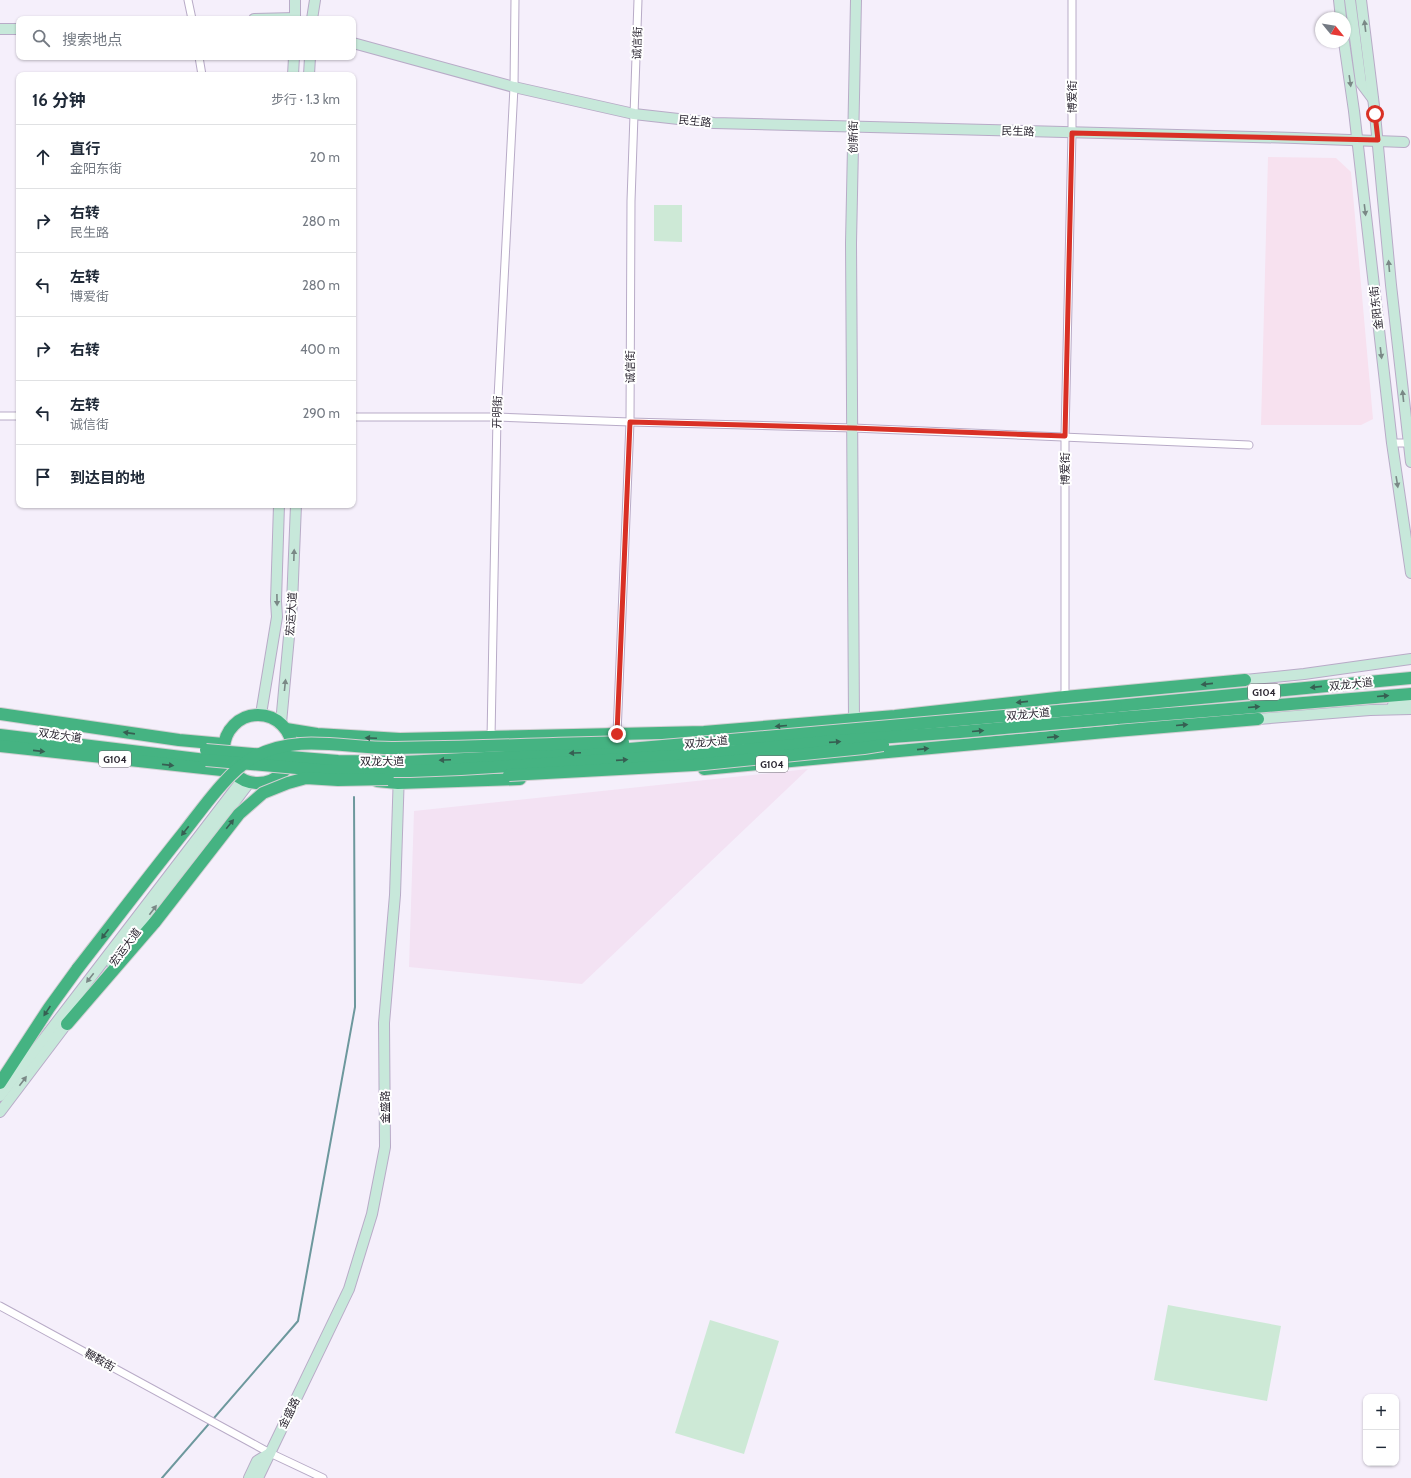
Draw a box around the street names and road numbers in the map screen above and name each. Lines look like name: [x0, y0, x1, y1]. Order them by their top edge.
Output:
street label: 诚信街: [629, 26, 645, 60]
street label: 博爱街: [1065, 81, 1079, 114]
street label: 民生路: [678, 112, 712, 130]
street label: 创新街: [846, 120, 860, 154]
street label: 民生路: [1001, 123, 1035, 139]
street label: 金阳东街: [1366, 285, 1386, 331]
street label: 诚信街: [623, 351, 637, 384]
street label: 开明街: [489, 395, 505, 429]
street label: 博爱街: [1058, 453, 1072, 486]
street label: 宏运大道: [282, 592, 300, 636]
street label: 双龙大道: [1328, 675, 1374, 693]
road number: G104: [1248, 684, 1280, 700]
street label: 双龙大道: [1005, 705, 1051, 723]
street label: 双龙大道: [37, 725, 83, 745]
street label: 双龙大道: [683, 733, 729, 751]
road number: G104: [99, 751, 131, 767]
street label: 双龙大道: [360, 754, 404, 768]
road number: G104: [756, 756, 788, 772]
street label: 宏运大道: [106, 925, 144, 969]
street label: 金盛路: [378, 1091, 392, 1124]
street label: 鞭鞍街: [82, 1346, 118, 1374]
street label: 金盛路: [275, 1395, 303, 1431]

